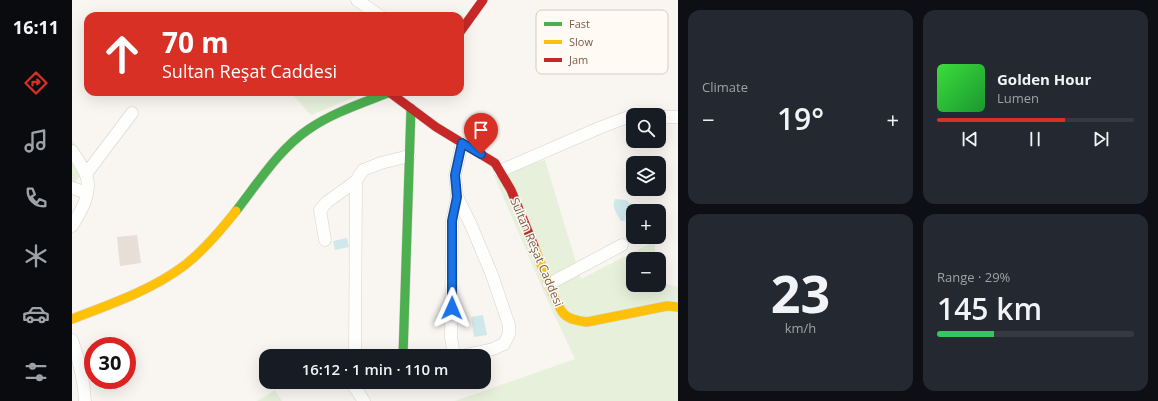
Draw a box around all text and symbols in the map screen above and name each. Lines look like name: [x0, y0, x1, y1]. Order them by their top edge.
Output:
legend: [536, 10, 668, 74]
text: 16:11: [13, 15, 59, 39]
text: Fast: [569, 16, 590, 31]
text: 70 m: [162, 23, 229, 61]
icon: ahead: [96, 28, 148, 80]
text: Slow: [569, 34, 593, 49]
text: Jam: [568, 52, 588, 67]
text: Sultan Reşat Caddesi: [162, 59, 337, 83]
icon: directions: [22, 69, 50, 97]
text: Golden Hour: [997, 69, 1091, 89]
text: Climate: [702, 78, 748, 96]
text: Lumen: [997, 89, 1039, 107]
text: 19°: [777, 98, 824, 139]
text: −: [702, 104, 715, 134]
text: +: [886, 104, 899, 134]
map controls: [626, 108, 666, 292]
button: search: [626, 108, 666, 148]
pin: [464, 113, 498, 154]
icon: arrive: [470, 119, 492, 141]
icon: music: [22, 127, 50, 155]
icon: previous: [959, 128, 981, 150]
icon: pause: [1024, 128, 1046, 150]
icon: next: [1090, 128, 1112, 150]
button: layers: [626, 156, 666, 196]
icon: phone: [22, 184, 50, 212]
street label: Sultan Reşat Caddesi: [506, 195, 568, 309]
button: +: [626, 204, 666, 244]
icon: climate: [22, 242, 50, 270]
button: −: [626, 252, 666, 292]
text: 23: [771, 257, 830, 328]
text: Range · 29%: [937, 268, 1010, 286]
position arrow: [431, 287, 473, 329]
text: 145 km: [937, 288, 1042, 329]
icon: car: [22, 300, 50, 328]
text: km/h: [785, 319, 816, 337]
speed limit sign: 30: [84, 337, 136, 389]
icon: filters: [22, 358, 50, 386]
text: 16:12 · 1 min · 110 m: [302, 359, 448, 379]

